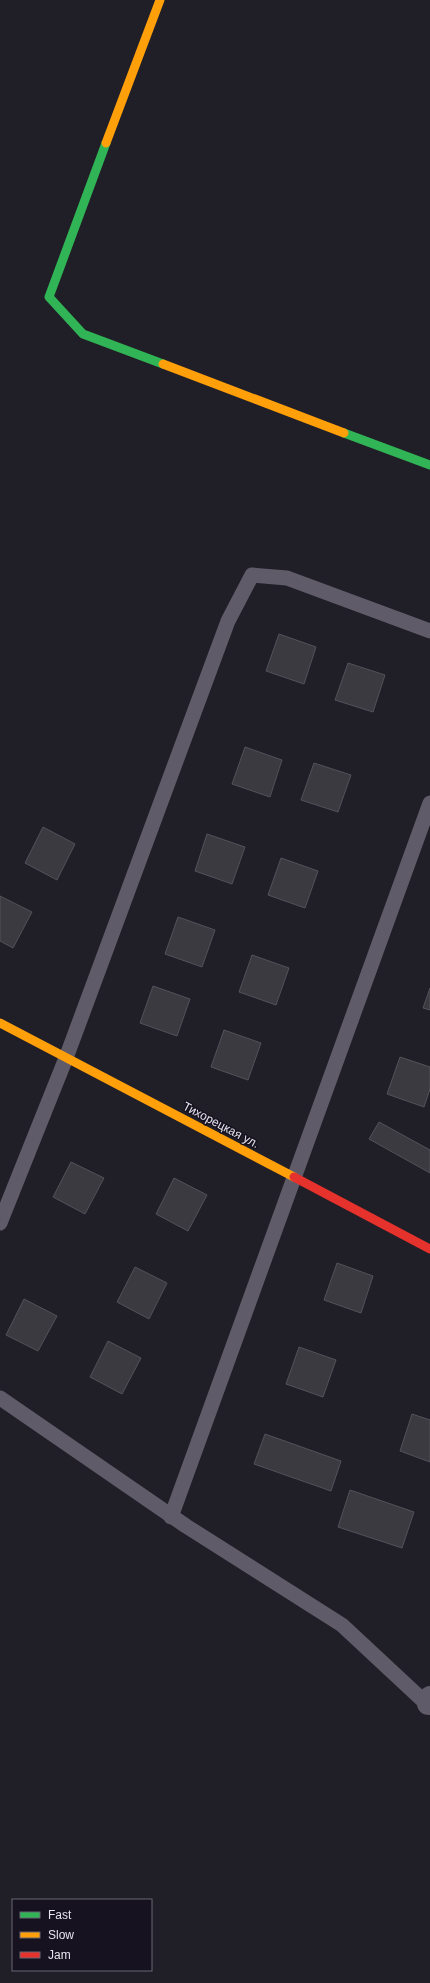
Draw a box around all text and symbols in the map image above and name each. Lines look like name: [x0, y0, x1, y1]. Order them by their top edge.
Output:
street label: Тихорецкая ул.: [180, 1099, 262, 1151]
legend: [12, 1899, 152, 1971]
text: Fast: [48, 1908, 72, 1922]
text: Slow: [48, 1928, 74, 1942]
text: Jam: [48, 1948, 71, 1962]

